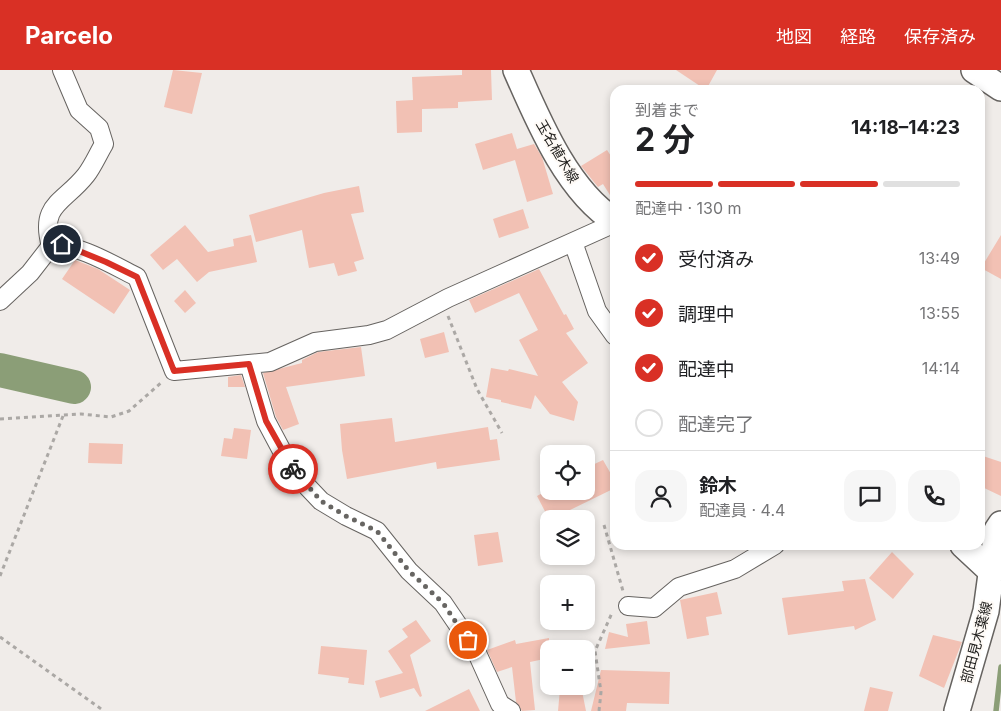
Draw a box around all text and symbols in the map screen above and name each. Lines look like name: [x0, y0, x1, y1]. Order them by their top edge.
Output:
text: Parcelo: [25, 21, 113, 50]
text: 地図: [776, 26, 812, 47]
text: 経路: [840, 26, 876, 47]
text: 保存済み: [904, 26, 976, 47]
text: 到着まで: [635, 100, 699, 120]
street label: 玉名植木線: [533, 116, 583, 186]
text: 14:18–14:23: [851, 116, 960, 139]
text: 2 分: [635, 120, 695, 159]
text: 配達中 · 130 m: [635, 198, 742, 218]
pin: [41, 223, 83, 265]
icon: home: [48, 230, 76, 258]
icon: check: [635, 244, 663, 272]
text: 受付済み: [678, 248, 754, 271]
text: 13:49: [919, 248, 960, 268]
icon: check: [635, 299, 663, 327]
text: 調理中: [678, 303, 735, 326]
text: 13:55: [920, 303, 960, 323]
icon: check: [635, 354, 663, 382]
text: 配達中: [678, 358, 735, 381]
text: 14:14: [922, 358, 960, 378]
text: 配達完了: [678, 413, 754, 436]
courier: [268, 444, 318, 494]
map controls: [540, 445, 595, 695]
button: locate: [540, 445, 595, 500]
icon: bike: [279, 455, 307, 483]
button: person: [635, 470, 687, 522]
button: chat: [844, 470, 896, 522]
button: phone: [908, 470, 960, 522]
text: 鈴木: [699, 474, 737, 497]
text: 配達員 · 4.4: [699, 500, 785, 520]
button: layers: [540, 510, 595, 565]
button: +: [540, 575, 595, 630]
street label: 部田見木葉線: [957, 599, 995, 685]
pin: [447, 619, 489, 661]
icon: bag: [454, 626, 482, 654]
button: −: [540, 640, 595, 695]

